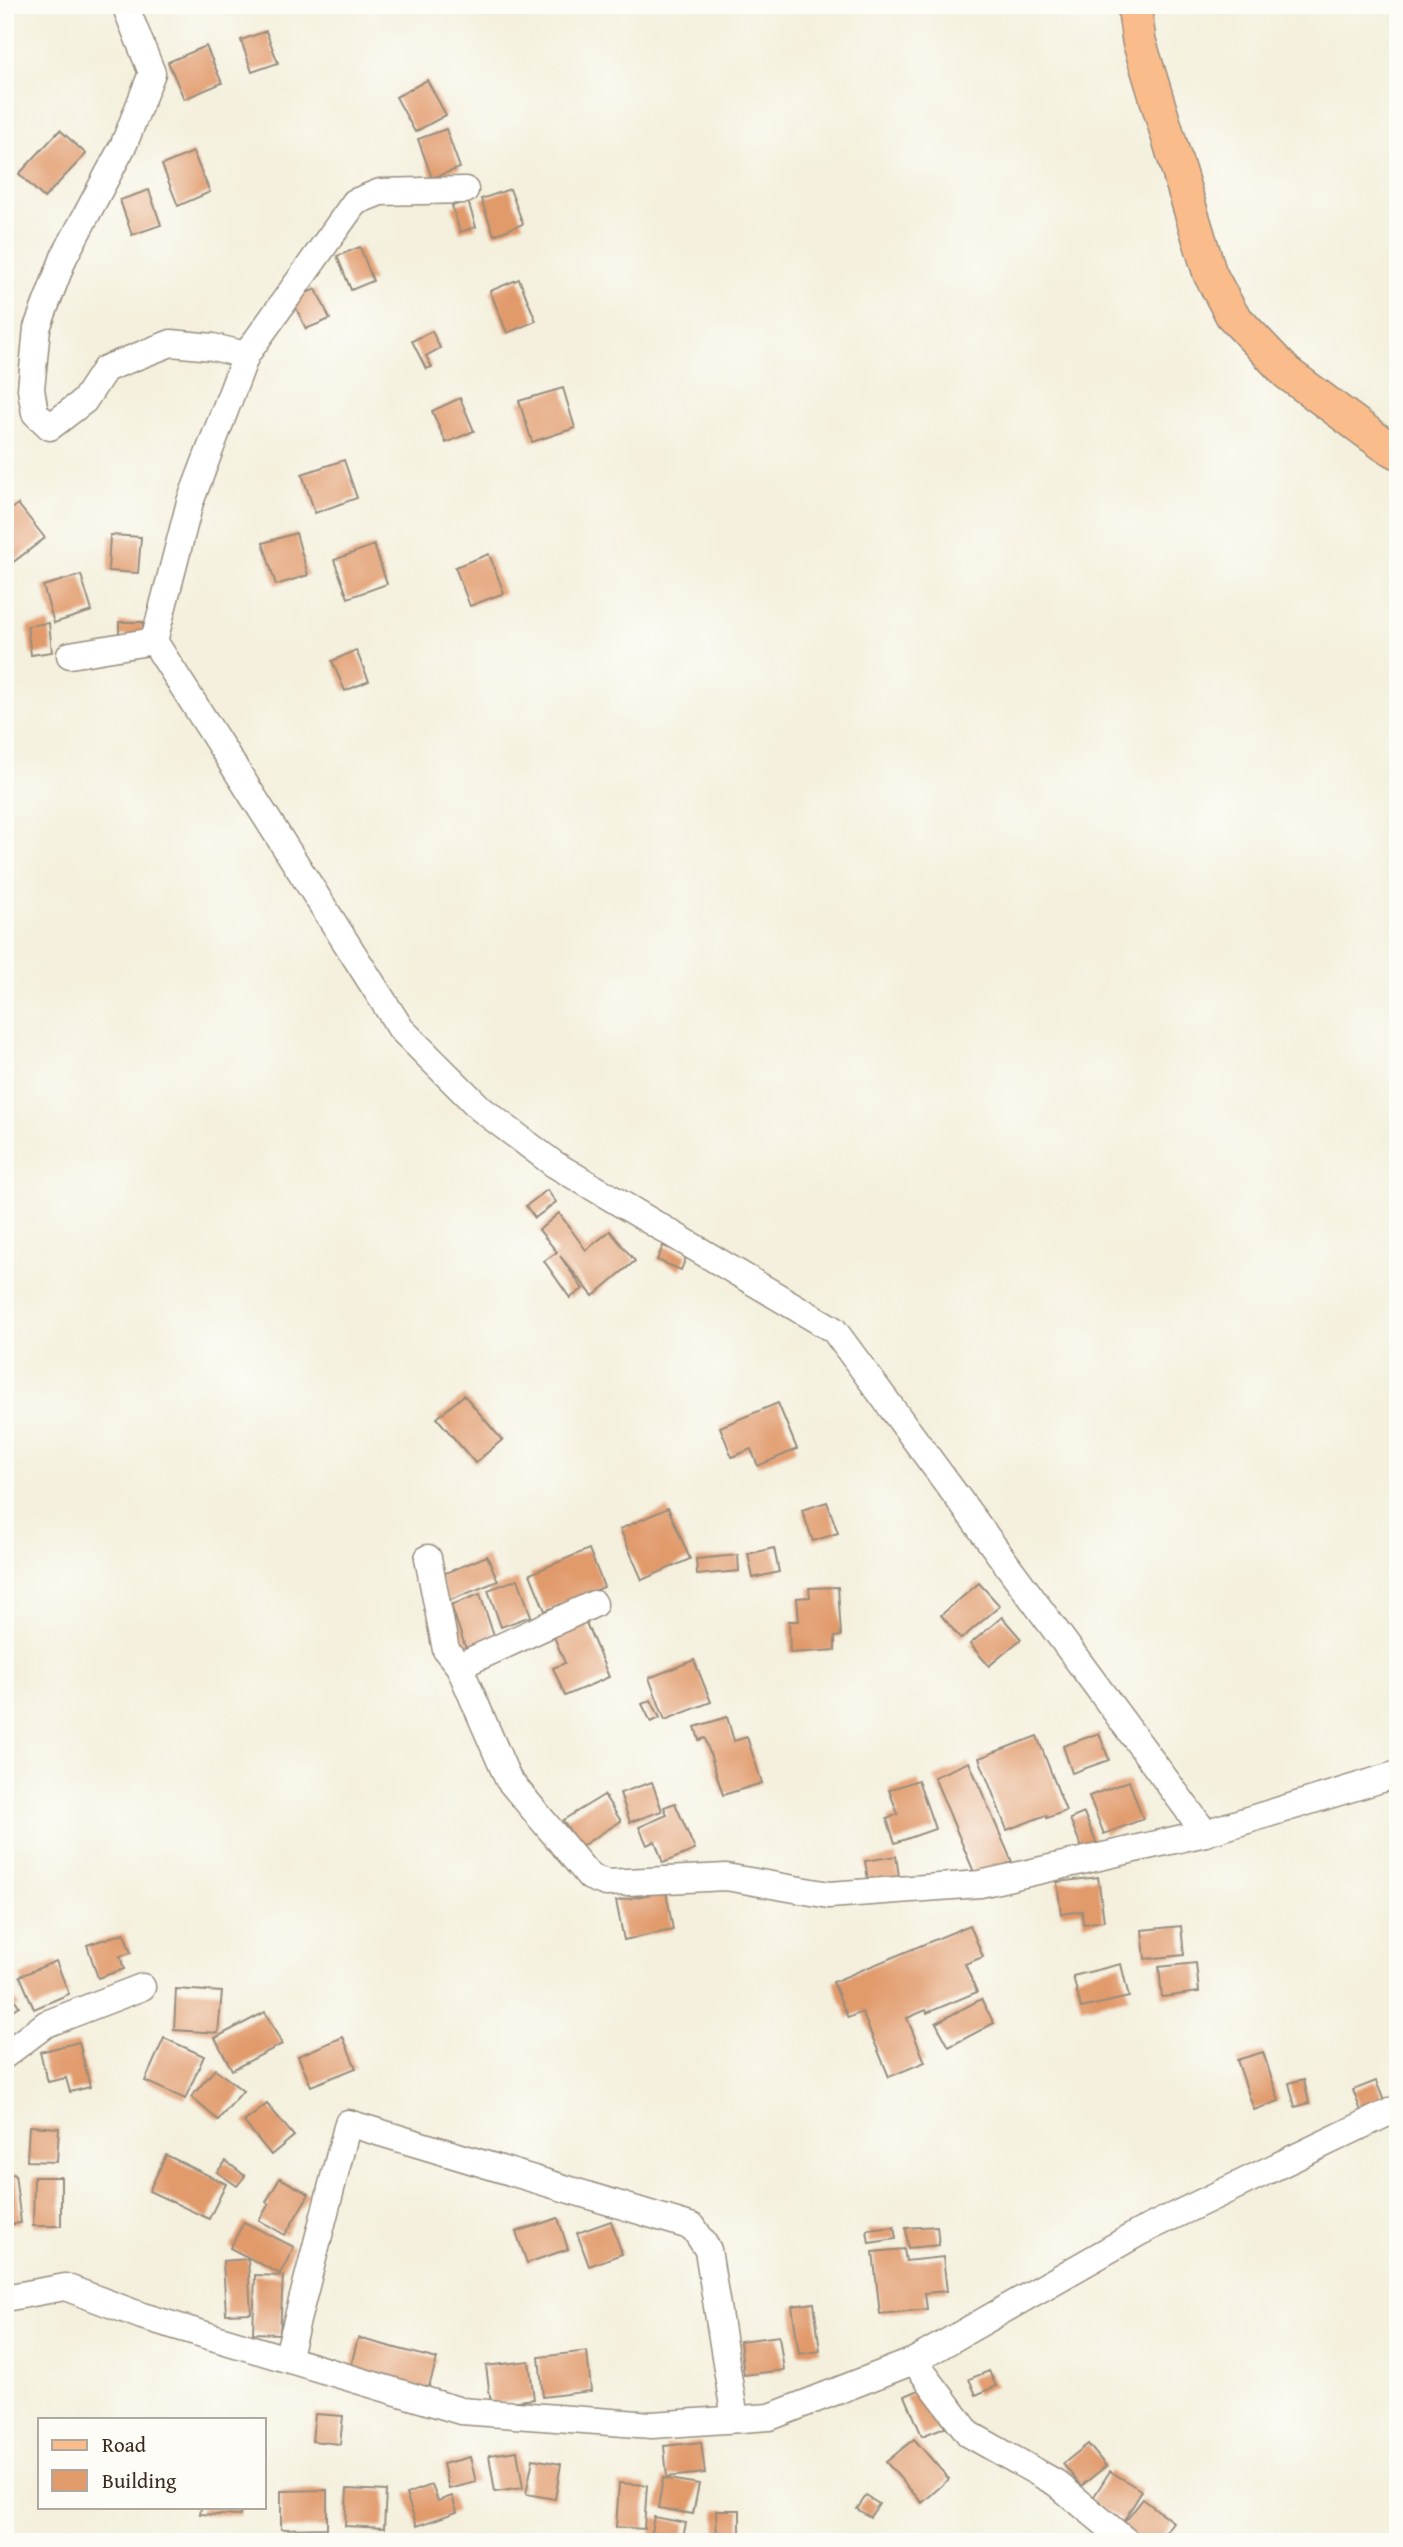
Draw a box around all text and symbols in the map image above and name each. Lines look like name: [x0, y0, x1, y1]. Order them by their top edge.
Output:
legend: [38, 2418, 266, 2508]
text: Road: [102, 2429, 147, 2460]
text: Building: [102, 2465, 177, 2496]

